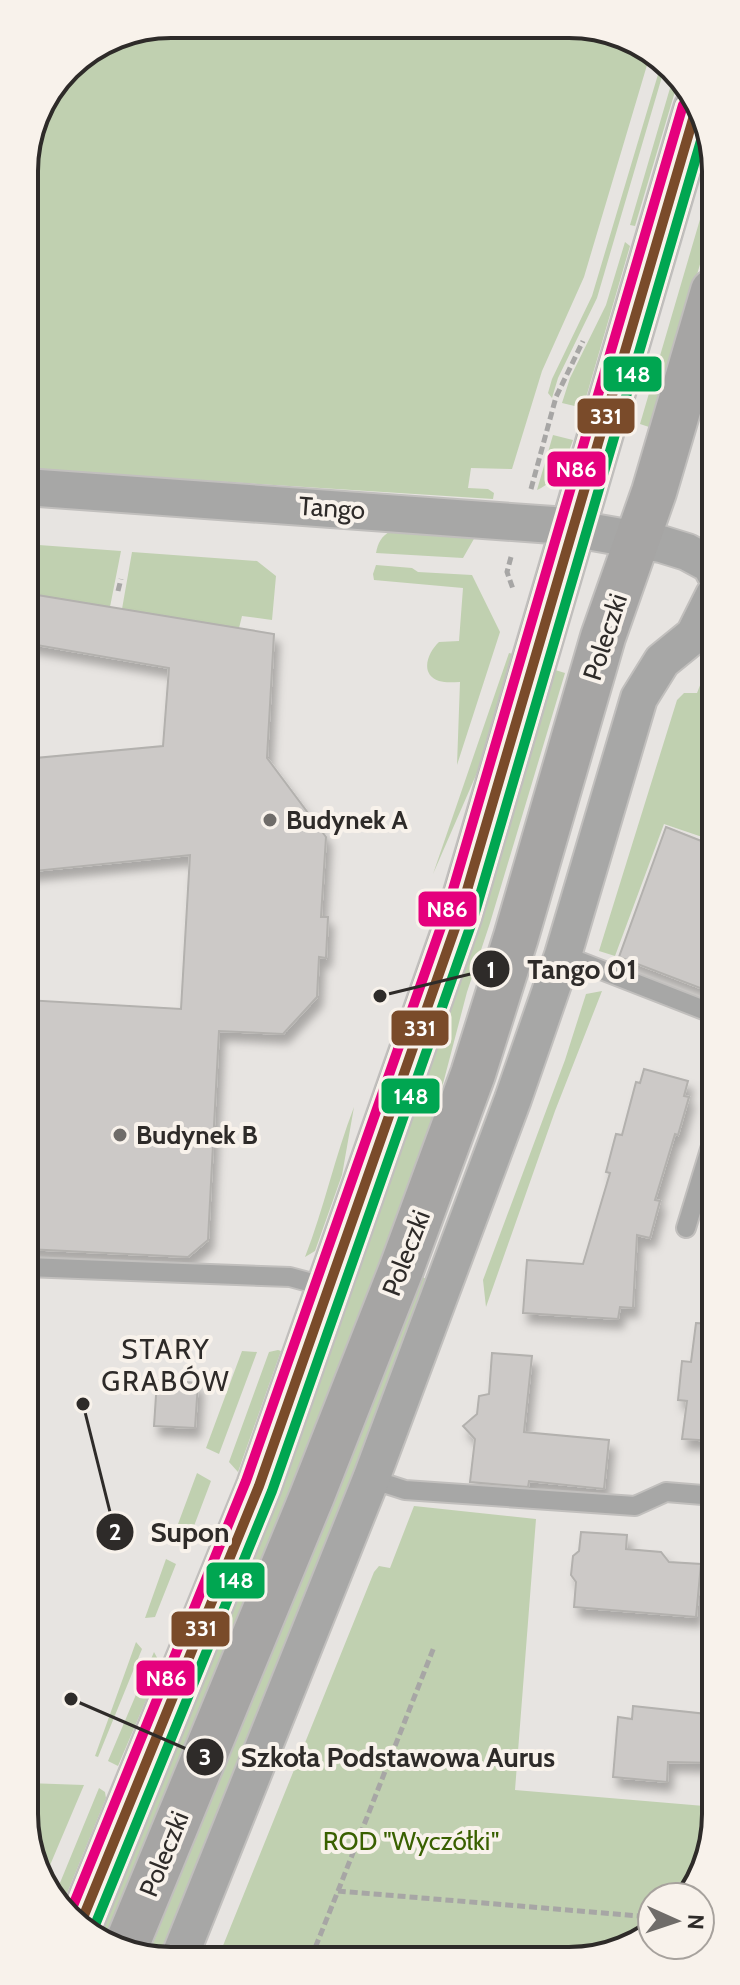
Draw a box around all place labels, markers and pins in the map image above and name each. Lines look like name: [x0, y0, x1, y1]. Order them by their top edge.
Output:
place label: Budynek A: [286, 804, 408, 836]
marker: Budynek A: [261, 811, 279, 829]
callout: Tango 01: [471, 943, 652, 995]
place label: Budynek B: [136, 1119, 258, 1151]
marker: Budynek B: [111, 1126, 129, 1144]
callout: Supon: [95, 1506, 246, 1558]
callout: Szkoła Podstawowa Aurus: [185, 1731, 572, 1783]

